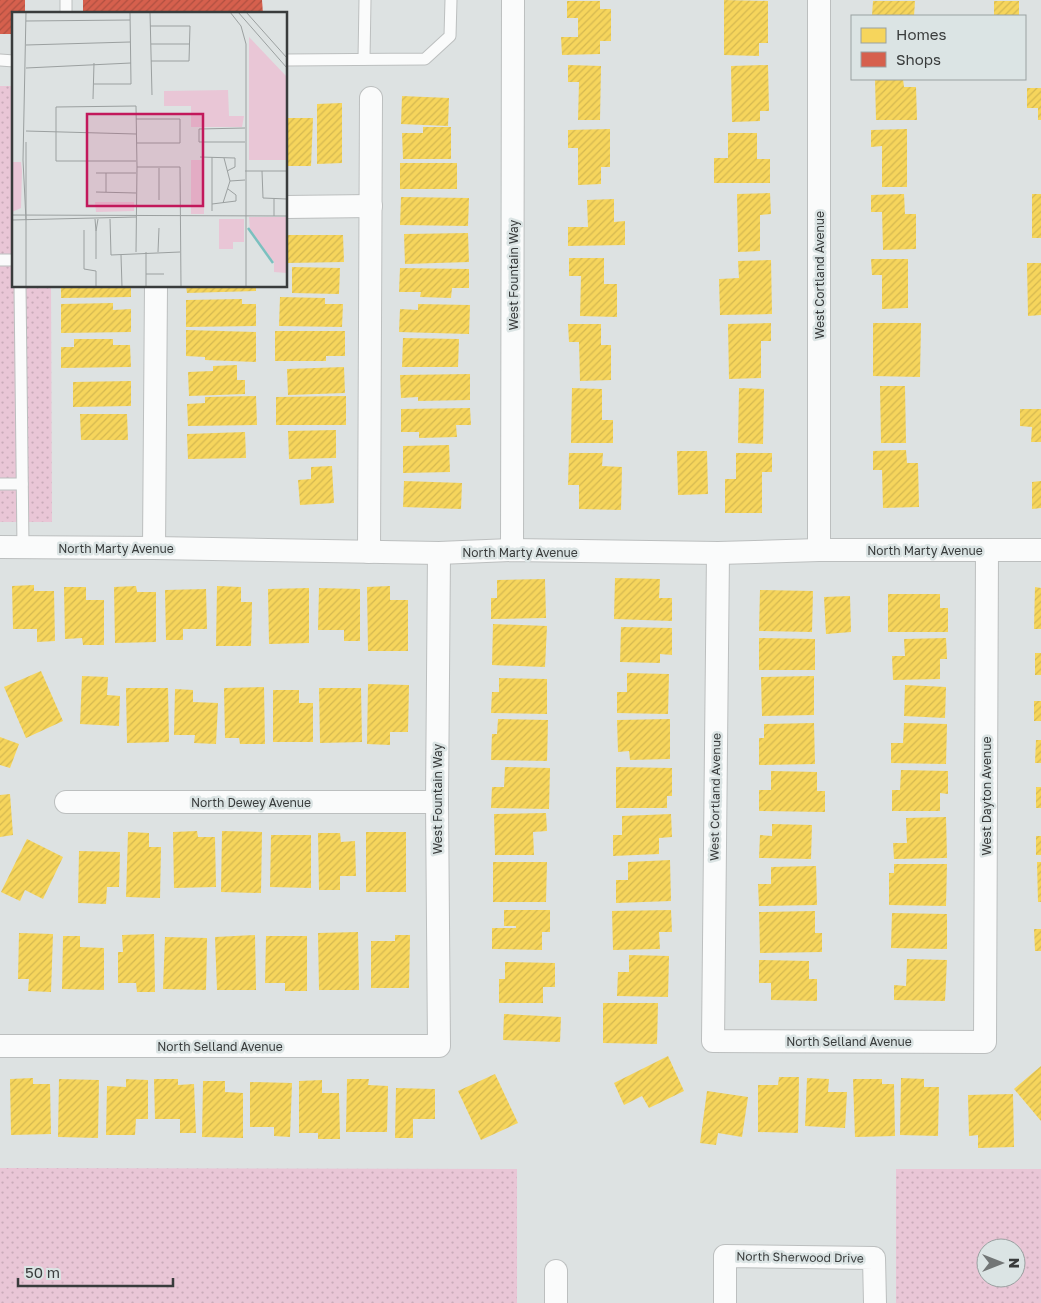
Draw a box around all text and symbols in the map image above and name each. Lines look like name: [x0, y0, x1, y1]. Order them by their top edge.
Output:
inset map: [12, 12, 288, 288]
legend: [851, 15, 1026, 80]
text: Homes: [896, 25, 946, 43]
text: Shops: [896, 50, 941, 68]
street label: West Cortland Avenue: [812, 211, 827, 339]
street label: West Fountain Way: [506, 220, 521, 330]
street label: North Marty Avenue: [58, 541, 174, 556]
street label: North Marty Avenue: [867, 543, 983, 558]
street label: North Marty Avenue: [462, 545, 578, 560]
street label: West Cortland Avenue: [706, 733, 724, 861]
street label: West Dayton Avenue: [979, 737, 994, 855]
street label: West Fountain Way: [430, 744, 445, 854]
street label: North Dewey Avenue: [191, 795, 311, 810]
street label: North Selland Avenue: [786, 1034, 912, 1049]
street label: North Selland Avenue: [157, 1039, 283, 1054]
north arrow: [976, 1238, 1026, 1288]
street label: North Sherwood Drive: [736, 1248, 864, 1266]
scale bar: [18, 1256, 172, 1288]
text: N: [1006, 1258, 1023, 1268]
text: 50 m: [25, 1263, 60, 1281]

